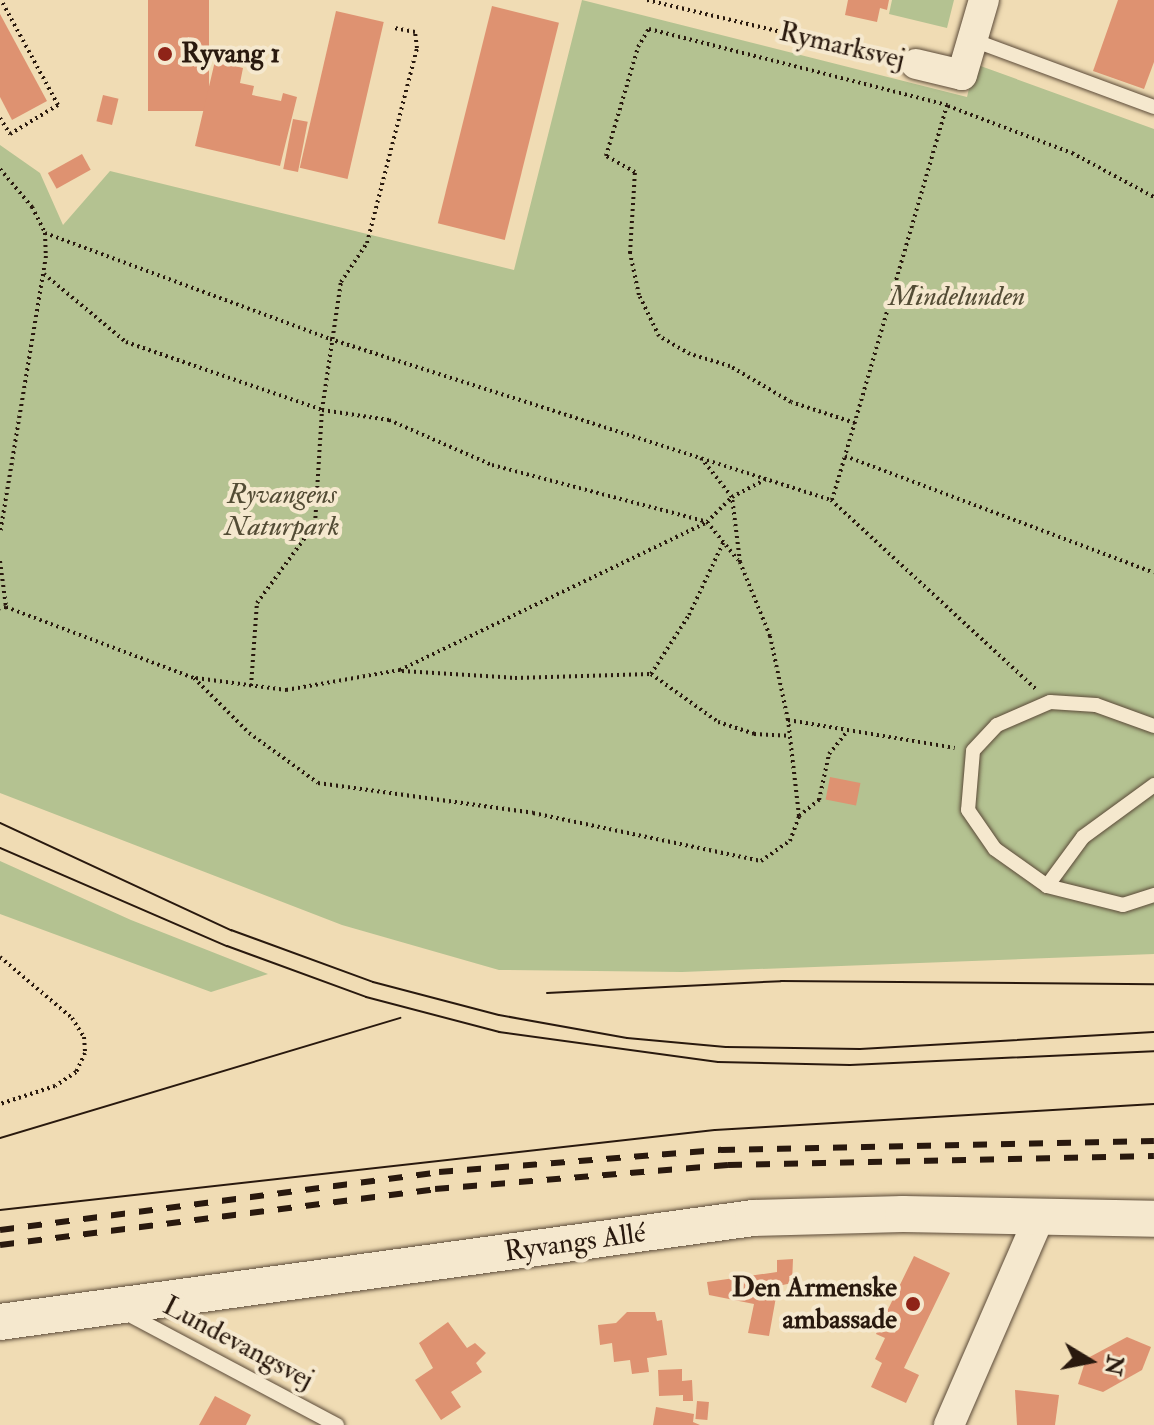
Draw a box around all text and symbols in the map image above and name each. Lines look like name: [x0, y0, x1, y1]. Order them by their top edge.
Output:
street label: Rymarksvej: [776, 15, 908, 77]
place label: Ryvang 1: [181, 37, 280, 71]
marker: Ryvang 1: [156, 45, 174, 63]
park label: Mindelunden: [889, 280, 1025, 314]
park label: Ryvangens Naturpark: [225, 478, 339, 544]
street label: Ryvangs Allé: [502, 1216, 648, 1270]
place label: Den Armenske ambassade: [732, 1271, 897, 1337]
street label: Lundevangsvej: [157, 1289, 319, 1397]
marker: Den Armenske ambassade: [904, 1295, 922, 1313]
north arrow: [1050, 1321, 1130, 1401]
text: N: [1098, 1353, 1129, 1377]

